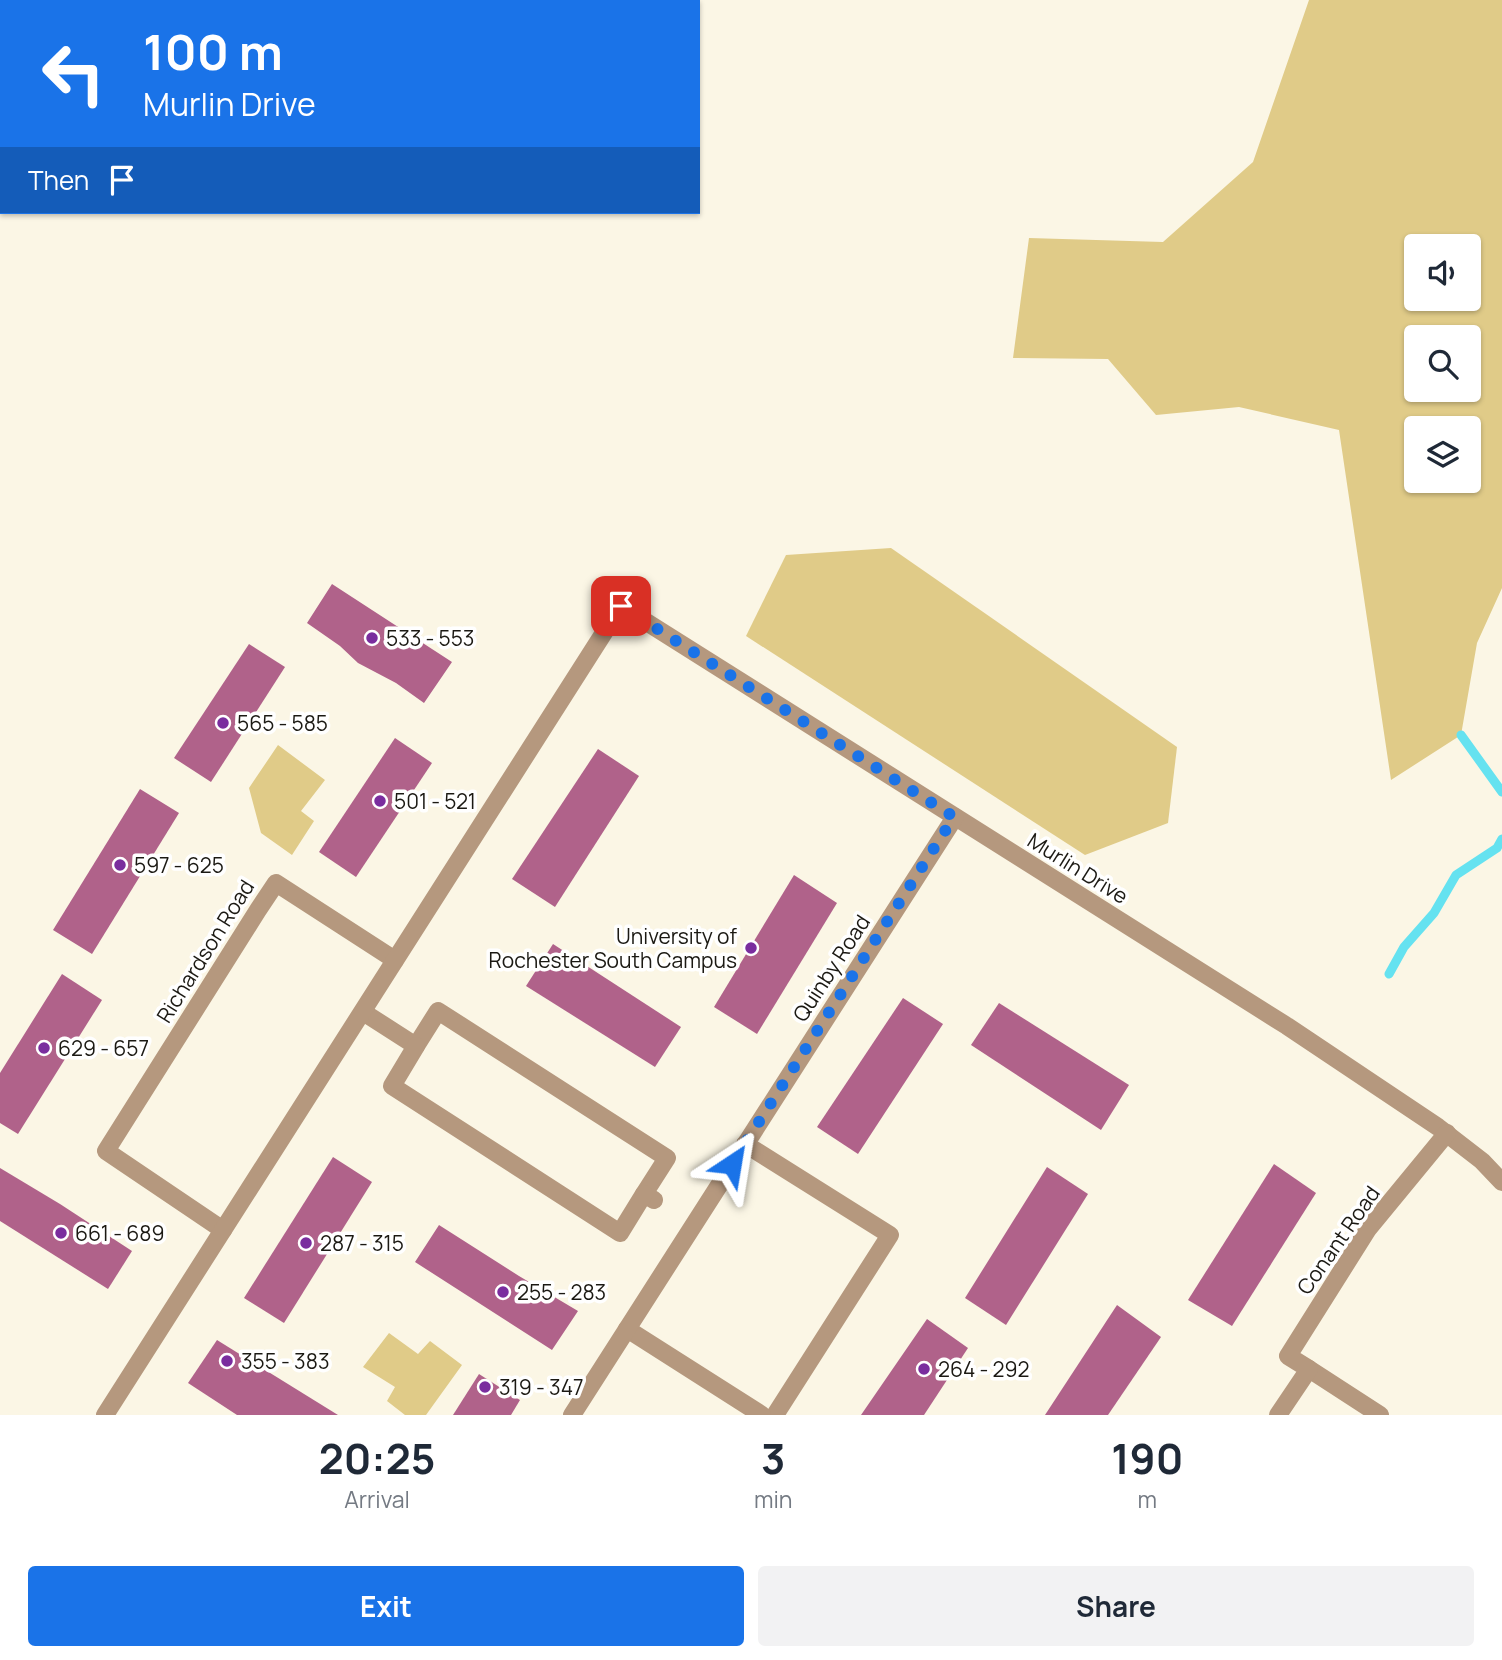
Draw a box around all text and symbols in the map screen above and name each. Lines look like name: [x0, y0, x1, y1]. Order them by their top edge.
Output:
text: 100 m: [143, 18, 283, 85]
icon: left: [28, 28, 119, 119]
text: Murlin Drive: [143, 82, 316, 126]
icon: arrive: [103, 161, 141, 199]
text: Then: [28, 162, 89, 198]
map controls: [1404, 234, 1481, 493]
button: sound: [1404, 234, 1481, 311]
button: search: [1404, 325, 1481, 402]
button: layers: [1404, 416, 1481, 493]
pin: [591, 576, 651, 636]
icon: arrive: [602, 587, 640, 625]
place label: 533 - 553: [386, 624, 474, 652]
marker: 533 - 553: [364, 630, 380, 646]
place label: 565 - 585: [237, 709, 328, 737]
marker: 565 - 585: [215, 715, 231, 731]
place label: 501 - 521: [394, 787, 476, 815]
marker: 501 - 521: [372, 793, 388, 809]
street label: Murlin Drive: [1023, 826, 1133, 910]
place label: 597 - 625: [134, 851, 224, 879]
marker: 597 - 625: [112, 857, 128, 873]
street label: Richardson Road: [150, 874, 260, 1028]
street label: Quinby Road: [786, 909, 876, 1027]
place label: University of Rochester South Campus: [489, 922, 738, 974]
marker: University of Rochester South Campus: [743, 940, 759, 956]
place label: 629 - 657: [58, 1034, 149, 1062]
marker: 629 - 657: [36, 1040, 52, 1056]
position arrow: [695, 1127, 769, 1201]
street label: Conant Road: [1290, 1180, 1386, 1300]
place label: 661 - 689: [75, 1219, 164, 1247]
marker: 661 - 689: [53, 1225, 69, 1241]
place label: 287 - 315: [320, 1229, 404, 1257]
marker: 287 - 315: [298, 1235, 314, 1251]
place label: 255 - 283: [517, 1278, 606, 1306]
marker: 255 - 283: [495, 1284, 511, 1300]
place label: 355 - 383: [241, 1347, 330, 1375]
marker: 355 - 383: [219, 1353, 235, 1369]
place label: 264 - 292: [938, 1355, 1030, 1383]
marker: 264 - 292: [916, 1361, 932, 1377]
place label: 319 - 347: [499, 1373, 584, 1401]
marker: 319 - 347: [477, 1379, 493, 1395]
text: 20:25: [319, 1429, 435, 1487]
text: 3: [761, 1429, 785, 1487]
text: 190: [1111, 1429, 1183, 1487]
text: Arrival: [344, 1483, 410, 1515]
text: min: [754, 1483, 793, 1515]
text: m: [1137, 1483, 1157, 1515]
button: Exit: [28, 1566, 744, 1646]
button: Share: [758, 1566, 1474, 1646]

